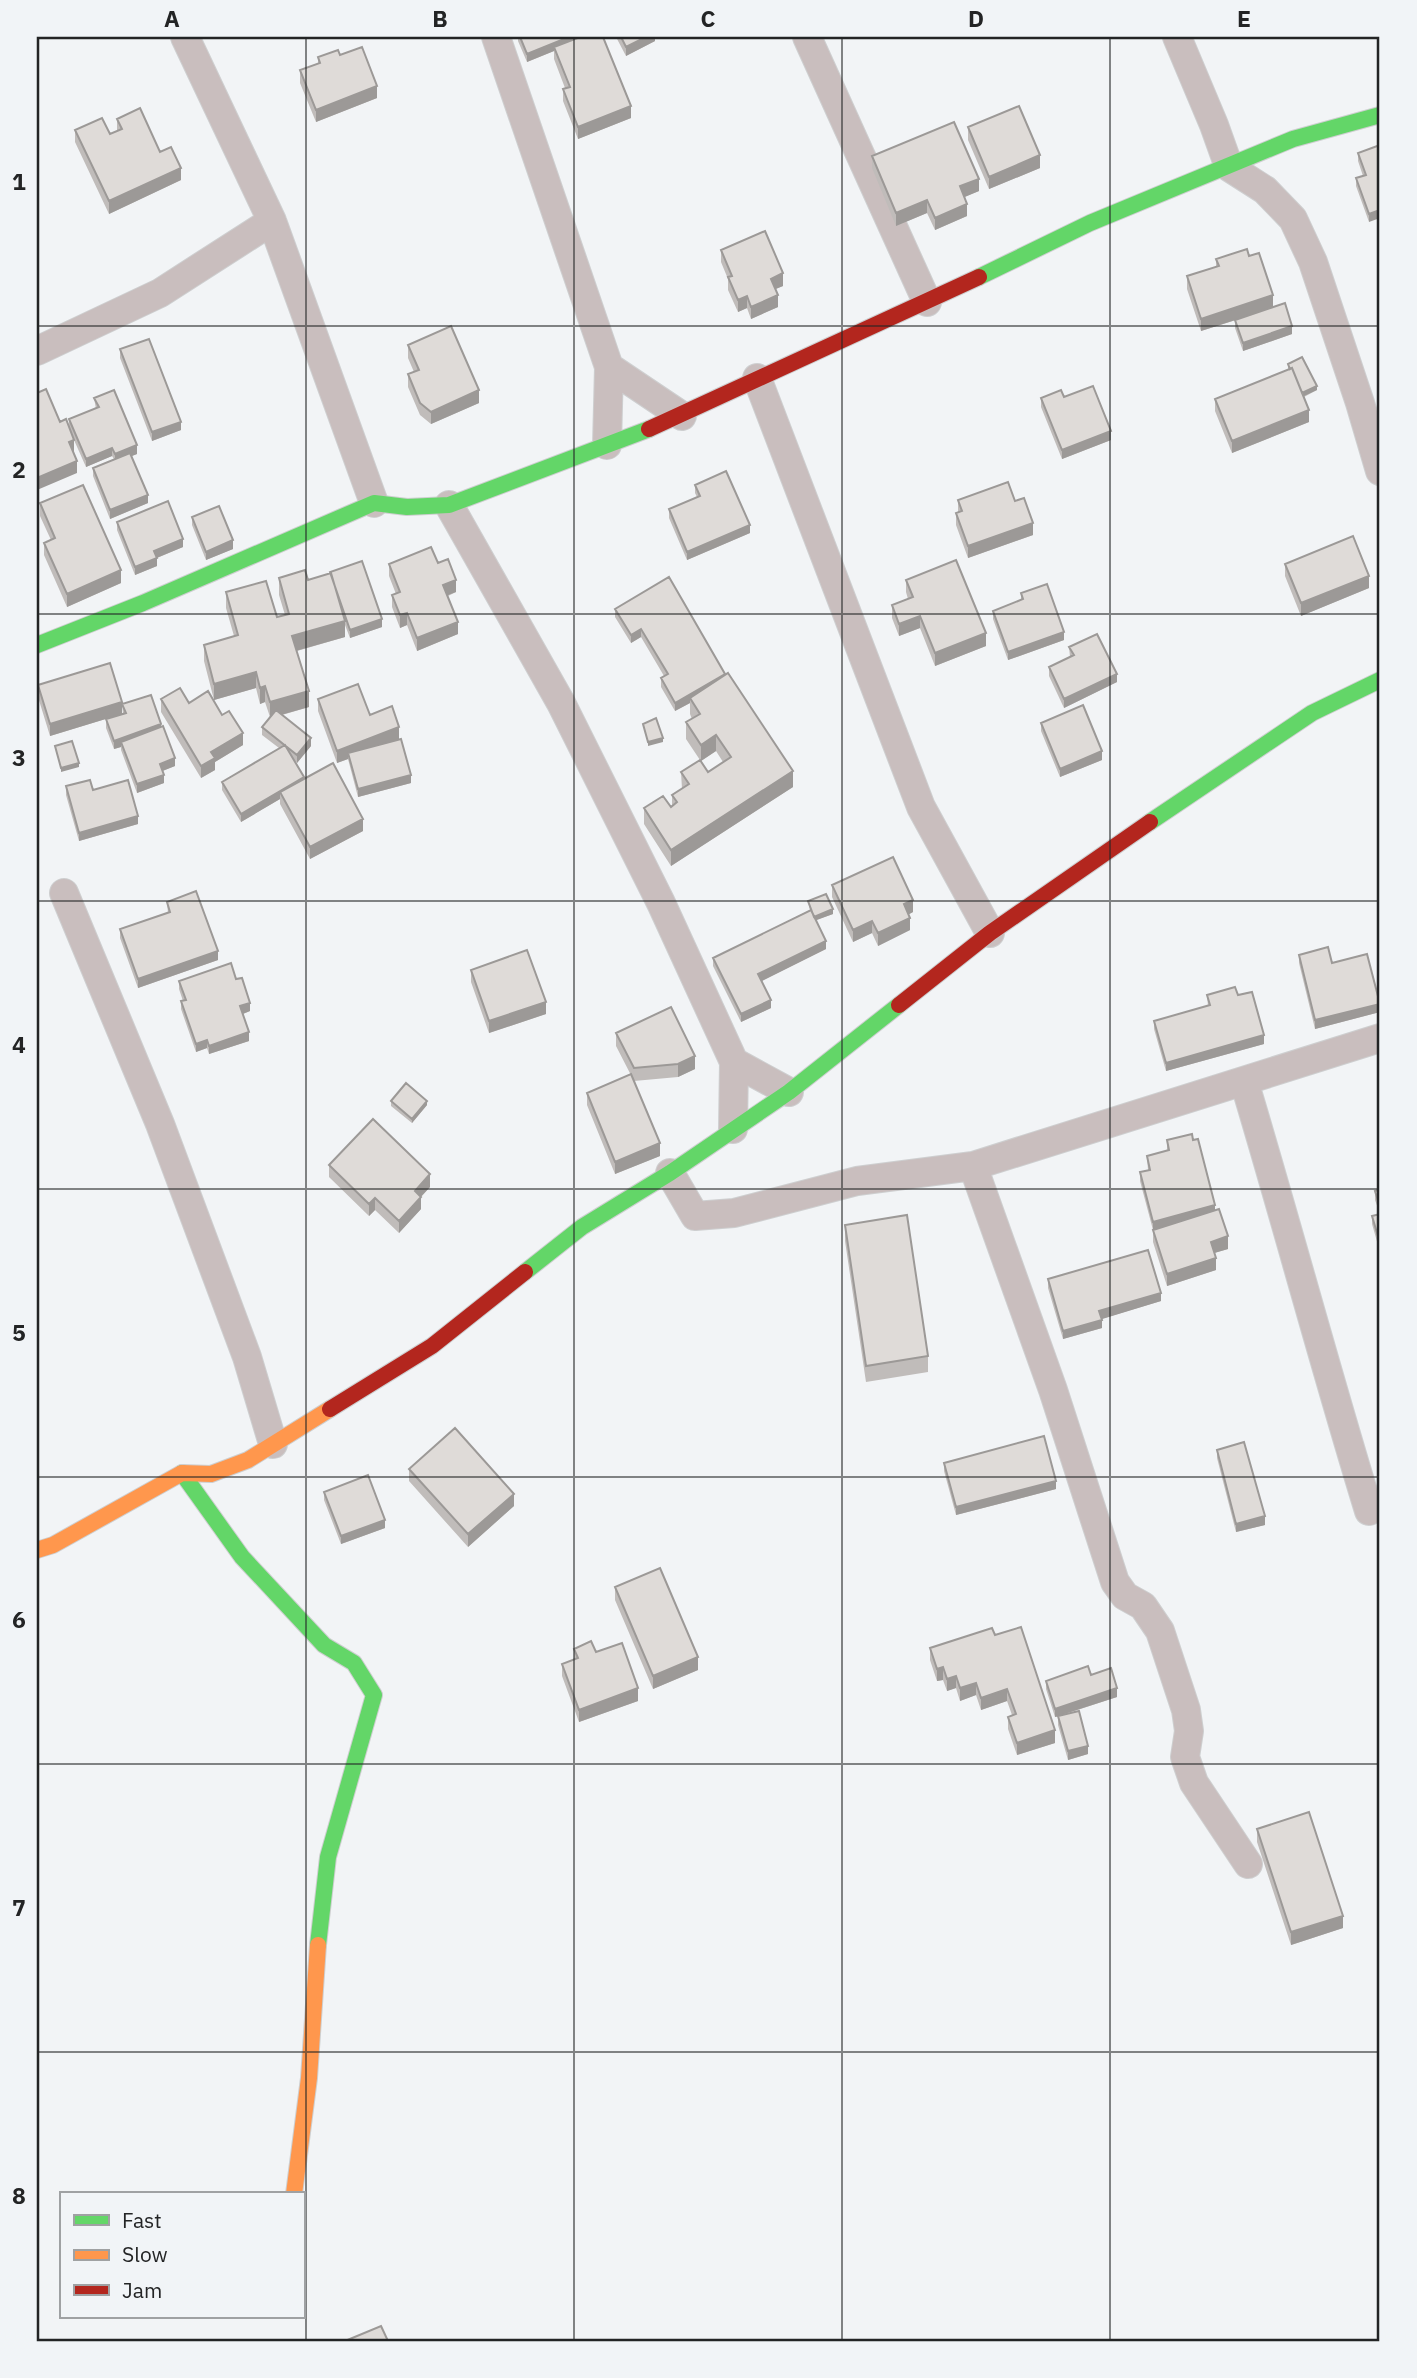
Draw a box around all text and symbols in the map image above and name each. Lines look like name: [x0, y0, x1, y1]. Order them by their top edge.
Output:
text: A: [164, 3, 180, 33]
text: B: [432, 3, 448, 33]
text: C: [701, 3, 716, 33]
text: D: [968, 3, 984, 33]
text: E: [1237, 3, 1251, 33]
text: 1: [12, 166, 26, 196]
text: 2: [12, 454, 26, 484]
text: 3: [12, 742, 26, 772]
text: 4: [12, 1029, 26, 1059]
text: 5: [12, 1317, 26, 1347]
text: 6: [12, 1604, 26, 1634]
text: 7: [12, 1892, 26, 1922]
text: 8: [12, 2180, 26, 2210]
legend: [60, 2192, 304, 2318]
text: Fast: [122, 2206, 162, 2234]
text: Slow: [122, 2240, 168, 2268]
text: Jam: [122, 2276, 162, 2304]

